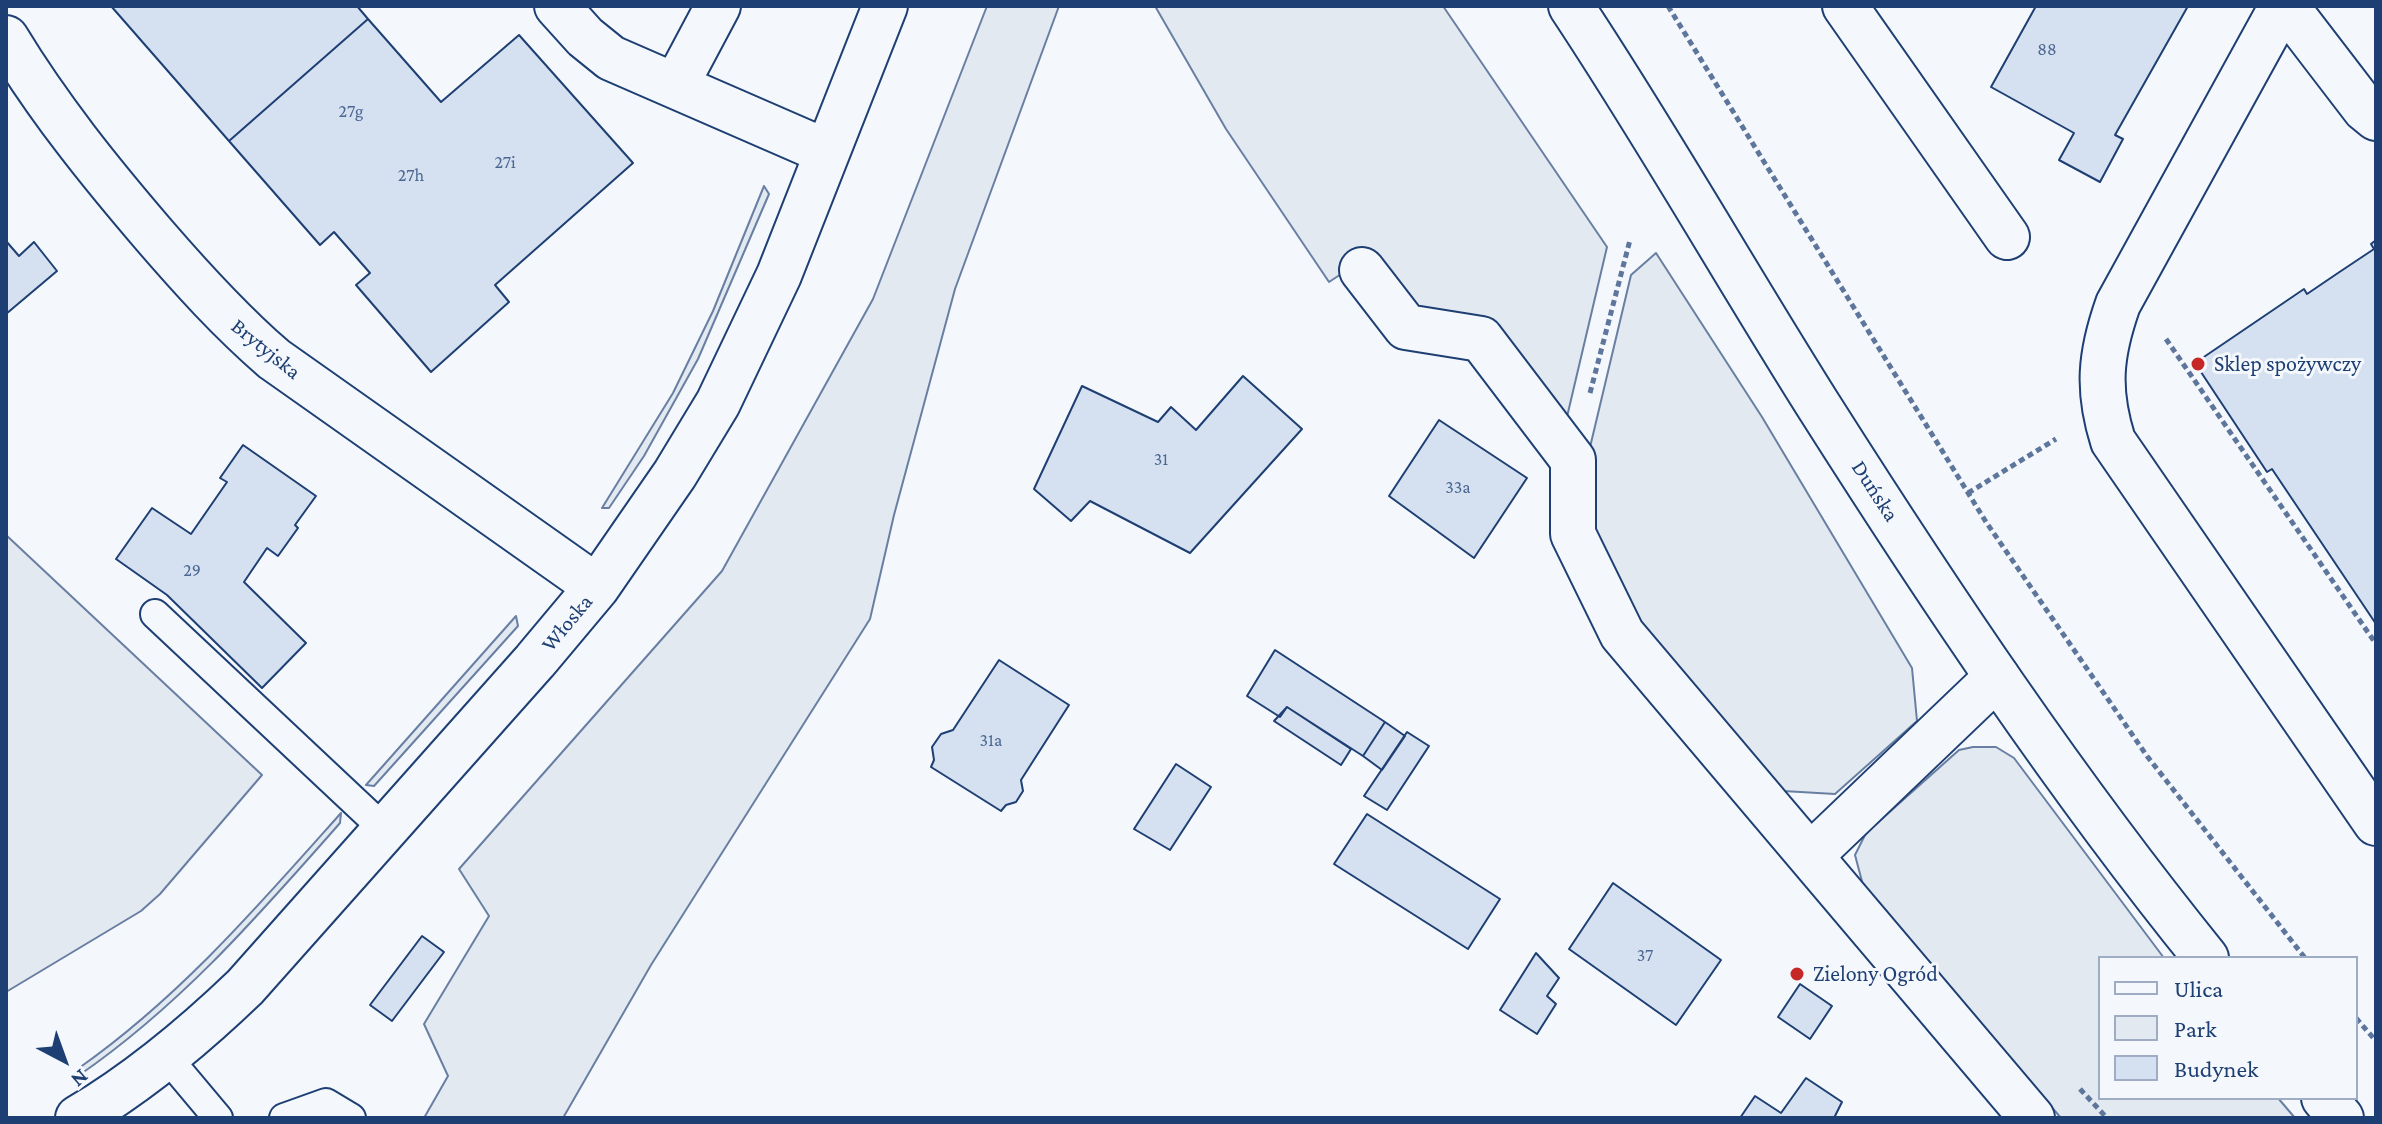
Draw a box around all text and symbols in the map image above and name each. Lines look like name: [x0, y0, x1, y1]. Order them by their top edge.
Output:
house number: 88: [2037, 38, 2057, 60]
house number: 27g: [339, 100, 363, 122]
house number: 27i: [494, 151, 516, 173]
house number: 27h: [398, 164, 424, 186]
street label: Brytyjska: [226, 313, 306, 385]
place label: Sklep spożywczy: [2214, 351, 2361, 377]
marker: Sklep spożywczy: [2189, 355, 2207, 373]
house number: 31: [1154, 448, 1168, 470]
street label: Duńska: [1846, 456, 1904, 526]
house number: 33a: [1445, 476, 1471, 498]
house number: 29: [183, 559, 201, 581]
street label: Włoska: [536, 589, 598, 657]
house number: 31a: [980, 729, 1002, 751]
house number: 37: [1637, 944, 1653, 966]
legend: [2098, 956, 2358, 1100]
place label: Zielony Ogród: [1813, 961, 1938, 987]
marker: Zielony Ogród: [1788, 965, 1806, 983]
text: Ulica: [2174, 975, 2223, 1002]
text: Park: [2174, 1015, 2217, 1042]
north arrow: [24, 1020, 104, 1100]
text: Budynek: [2174, 1055, 2259, 1082]
text: N: [66, 1064, 94, 1093]

